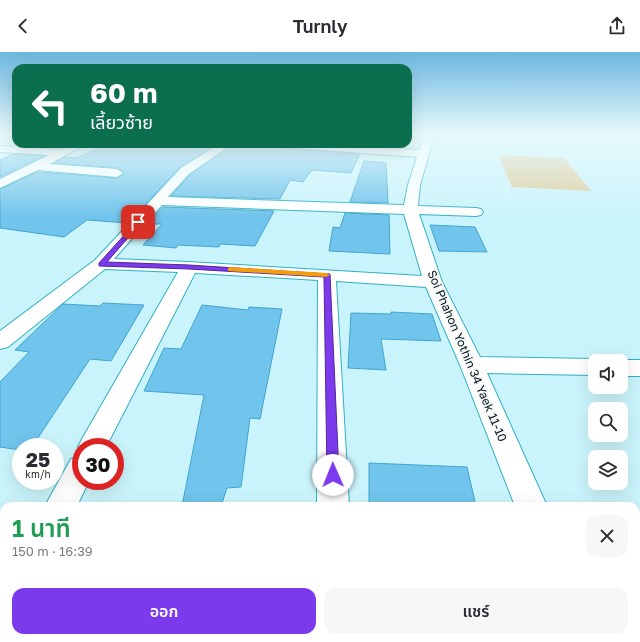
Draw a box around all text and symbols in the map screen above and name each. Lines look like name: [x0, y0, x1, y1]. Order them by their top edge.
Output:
icon: back: [12, 15, 34, 37]
text: Turnly: [293, 15, 347, 37]
icon: share: [606, 15, 628, 37]
text: 60 m: [90, 76, 157, 109]
icon: left: [24, 80, 76, 132]
text: เลี้ยวซ้าย: [90, 111, 153, 133]
pin: [121, 205, 155, 239]
icon: arrive: [127, 211, 149, 233]
street label: Soi Phahon Yothin 34 Yaek 11-10: [424, 268, 510, 444]
map controls: [588, 354, 628, 490]
button: sound: [588, 354, 628, 394]
button: search: [588, 402, 628, 442]
speed limit sign: 30: [72, 438, 124, 490]
text: 25: [26, 447, 50, 471]
button: layers: [588, 450, 628, 490]
position arrow: [312, 454, 354, 496]
text: km/h: [25, 468, 51, 480]
text: 1 นาที: [12, 513, 71, 542]
button: close: [586, 515, 628, 557]
text: 150 m · 16:39: [12, 543, 93, 559]
button: ออก: [12, 588, 316, 634]
button: แชร์: [324, 588, 628, 634]

